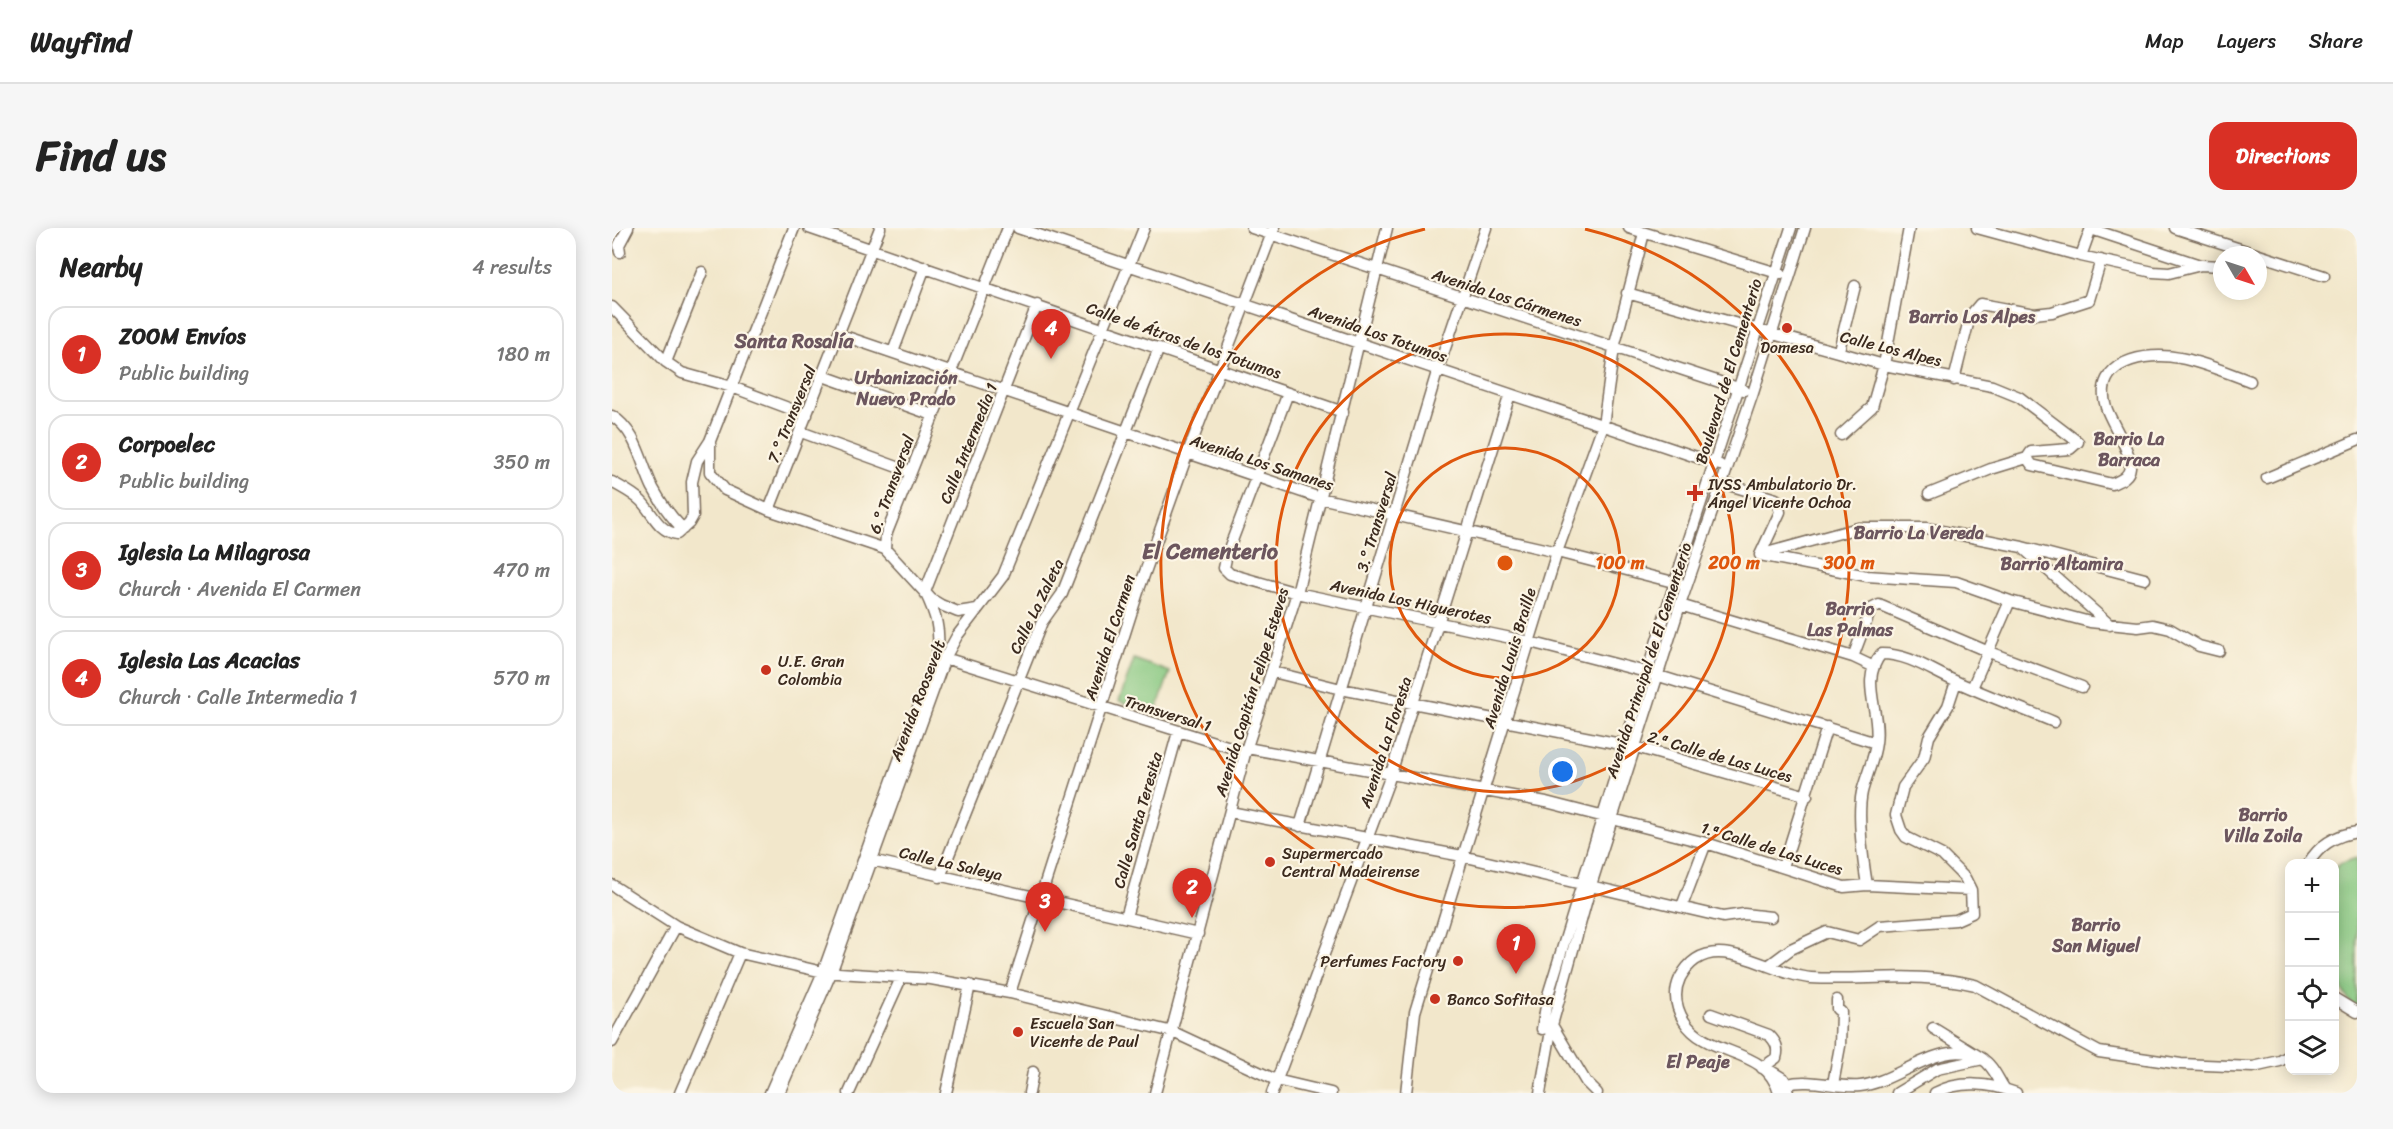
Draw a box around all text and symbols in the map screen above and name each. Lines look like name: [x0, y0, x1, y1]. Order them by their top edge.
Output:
text: Wayfind: [30, 17, 131, 66]
text: Map: [2145, 22, 2184, 60]
text: Layers: [2217, 22, 2276, 60]
text: Share: [2309, 22, 2363, 60]
text: Find us: [36, 119, 166, 193]
button: Directions: [2209, 122, 2357, 190]
text: Nearby: [60, 244, 142, 290]
north arrow: [2213, 246, 2267, 300]
text: 4 results: [472, 250, 552, 285]
street label: Avenida Los Cármenes: [1427, 259, 1586, 336]
street label: Boulevard de El Cementerio: [1686, 275, 1771, 468]
street label: Calle de Átras de los Totumos: [1082, 293, 1286, 388]
street label: Avenida Los Totumos: [1303, 296, 1452, 371]
district label: Barrio Los Alpes: [1909, 301, 2036, 333]
pin: 4: [1032, 310, 1070, 359]
text: ZOOM Envíos: [119, 317, 246, 356]
marker: Domesa: [1780, 321, 1794, 335]
street label: Calle Los Alpes: [1837, 322, 1945, 375]
district label: Santa Rosalía: [734, 324, 854, 359]
place label: Domesa: [1760, 333, 1814, 362]
text: 1: [77, 337, 86, 372]
text: 180 m: [496, 337, 550, 372]
text: Public building: [119, 356, 249, 391]
street label: 7.° Transversal: [759, 360, 824, 468]
district label: Urbanización Nuevo Prado: [854, 362, 958, 415]
street label: Calle Intermedia 1: [931, 378, 1006, 508]
district label: Barrio La Barraca: [2093, 423, 2165, 476]
text: Corpoelec: [119, 425, 215, 464]
street label: Avenida Los Samanes: [1185, 425, 1338, 500]
street label: 6.° Transversal: [860, 430, 923, 538]
text: 2: [76, 445, 87, 480]
text: 350 m: [494, 445, 550, 480]
text: Public building: [119, 464, 249, 499]
street label: 3.° Transversal: [1348, 468, 1406, 576]
place label: IVSS Ambulatorio Dr. Ángel Vicente Ochoa: [1707, 470, 1857, 517]
marker: IVSS Ambulatorio Dr. Ángel Vicente Ochoa: [1686, 484, 1704, 502]
district label: Barrio La Vereda: [1854, 517, 1984, 549]
district label: El Cementerio: [1142, 532, 1279, 571]
text: Iglesia La Milagrosa: [119, 533, 310, 572]
street label: Avenida Principal de El Cementerio: [1596, 539, 1700, 783]
text: 100 m: [1596, 547, 1645, 579]
text: 200 m: [1707, 547, 1760, 579]
text: 300 m: [1822, 547, 1875, 579]
district label: Barrio Altamira: [2001, 548, 2124, 580]
text: 3: [76, 553, 87, 588]
text: 470 m: [493, 553, 550, 588]
street label: Calle La Zaleta: [1001, 553, 1072, 659]
centre of rings: [1495, 553, 1515, 573]
street label: Avenida El Carmen: [1075, 570, 1144, 705]
street label: Avenida Los Higuerotes: [1327, 570, 1495, 633]
text: Church · Avenida El Carmen: [119, 572, 361, 607]
street label: Avenida Capitán Felipe Esteves: [1206, 584, 1297, 801]
street label: Avenida Louis Braille: [1474, 584, 1545, 733]
district label: Barrio Las Palmas: [1807, 593, 1894, 646]
street label: Avenida Roosevelt: [881, 635, 954, 766]
text: Iglesia Las Acacias: [119, 641, 300, 680]
place label: U.E. Gran Colombia: [778, 647, 845, 694]
text: 4: [75, 661, 88, 696]
text: 570 m: [493, 661, 550, 696]
marker: U.E. Gran Colombia: [759, 663, 773, 677]
street label: Avenida La Floresta: [1350, 673, 1420, 813]
text: Church · Calle Intermedia 1: [119, 680, 357, 715]
street label: Transversal 1: [1121, 687, 1215, 740]
street label: 2.ª Calle de Las Luces: [1644, 722, 1796, 791]
street label: Calle Santa Teresita: [1104, 748, 1171, 892]
your location: [1548, 757, 1577, 786]
district label: Barrio Villa Zoila: [2224, 799, 2303, 852]
street label: 1.ª Calle de Las Luces: [1697, 813, 1847, 884]
street label: Calle La Saleya: [897, 838, 1005, 889]
place label: Supermercado Central Madeirense: [1282, 839, 1420, 886]
marker: Supermercado Central Madeirense: [1263, 855, 1277, 869]
map controls: [2285, 859, 2339, 1075]
button: +: [2285, 859, 2339, 913]
pin: 2: [1172, 868, 1212, 918]
pin: 3: [1026, 882, 1064, 932]
district label: Barrio San Miguel: [2051, 909, 2141, 962]
button: −: [2285, 913, 2339, 967]
pin: 1: [1496, 924, 1536, 974]
place label: Perfumes Factory: [1320, 947, 1447, 976]
marker: Perfumes Factory: [1451, 954, 1465, 968]
button: locate: [2285, 967, 2339, 1021]
place label: Banco Sofitasa: [1447, 985, 1555, 1014]
marker: Banco Sofitasa: [1428, 992, 1442, 1006]
place label: Escuela San Vicente de Paul: [1030, 1009, 1139, 1056]
button: layers: [2285, 1021, 2339, 1075]
marker: Escuela San Vicente de Paul: [1011, 1025, 1025, 1039]
district label: El Peaje: [1666, 1046, 1730, 1078]

